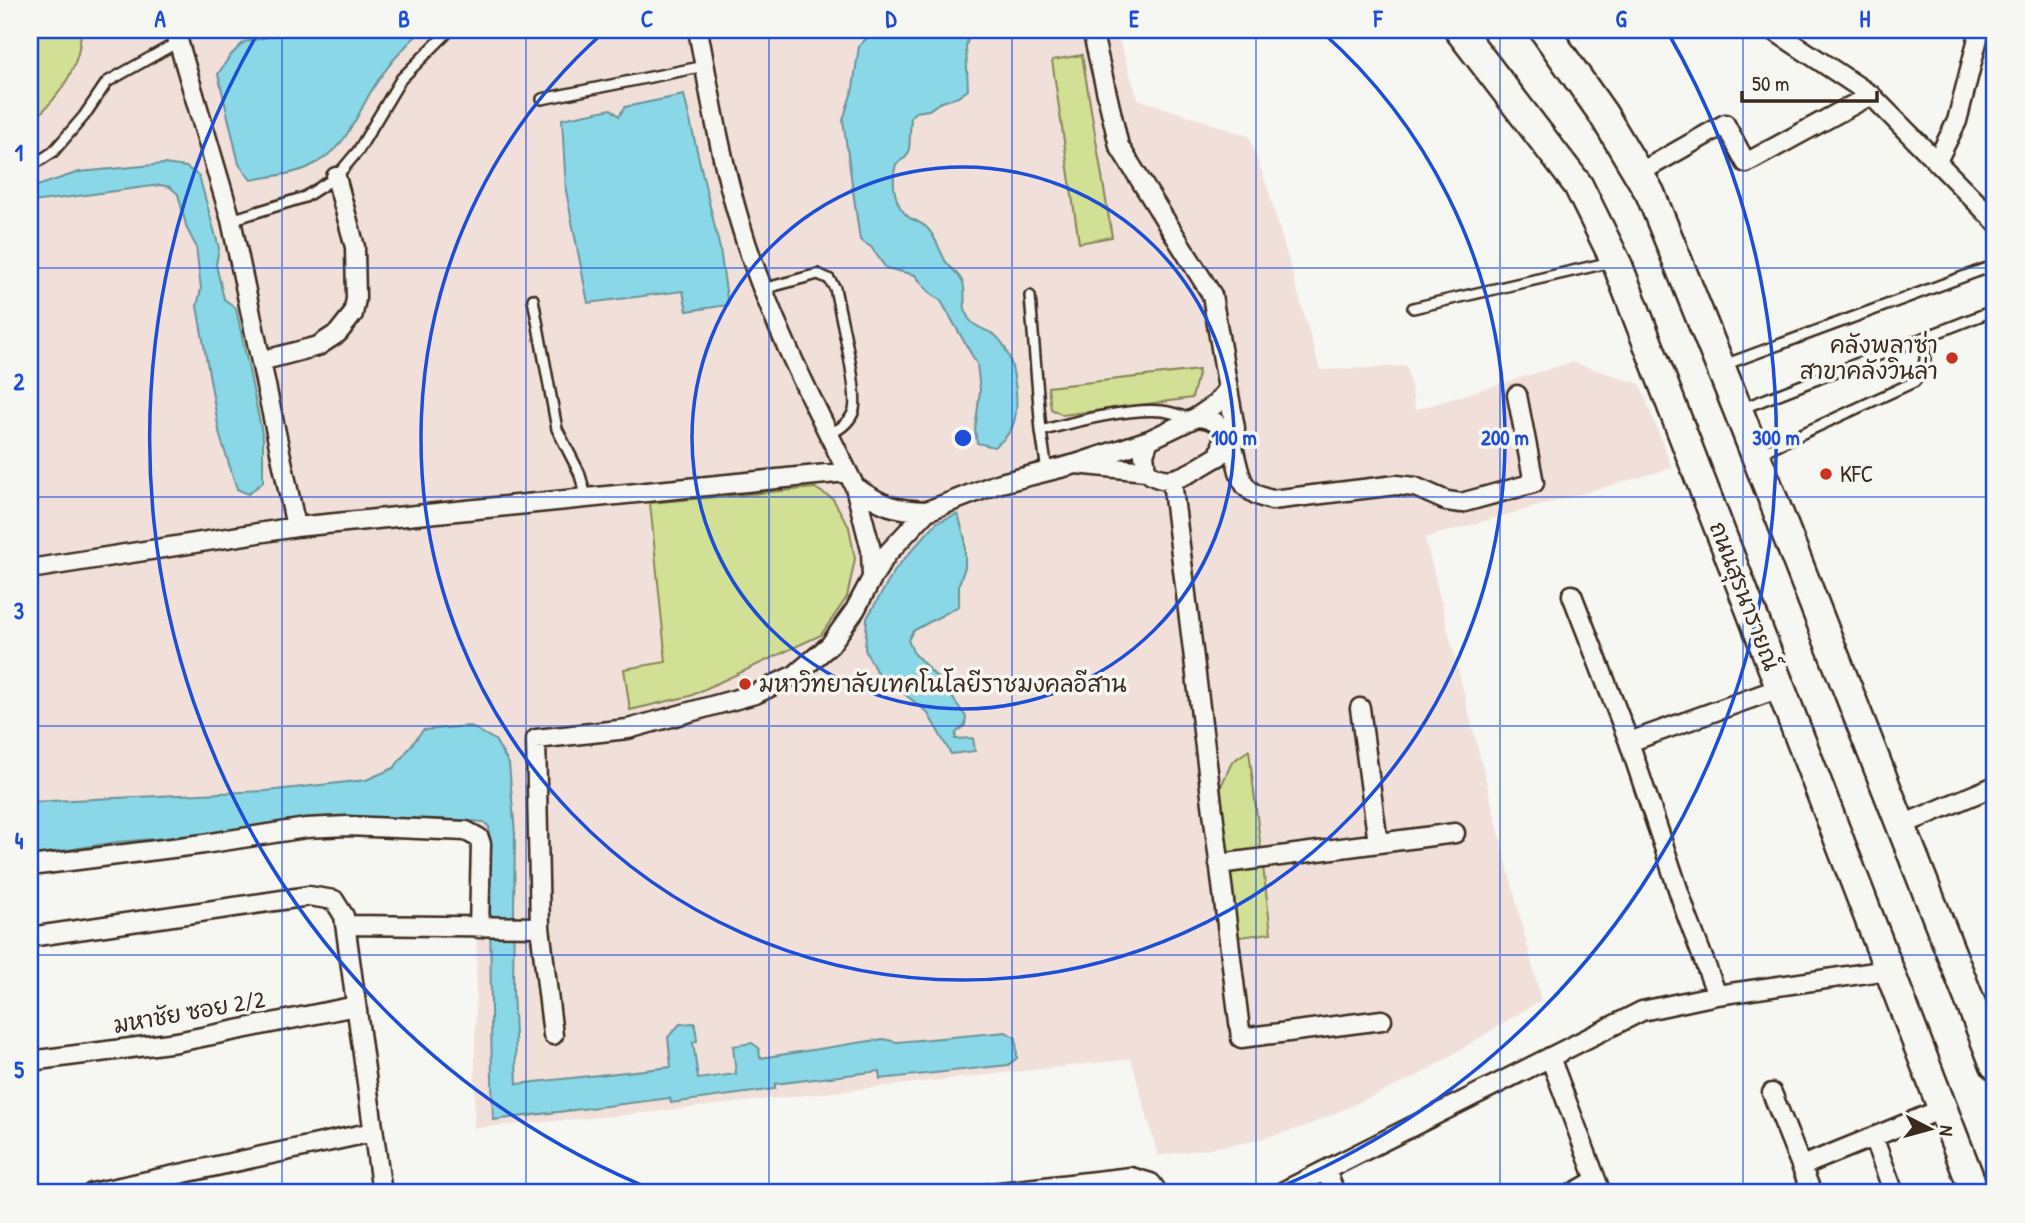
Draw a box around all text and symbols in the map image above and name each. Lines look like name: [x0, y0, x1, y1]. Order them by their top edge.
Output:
text: A: [154, 3, 166, 34]
text: B: [398, 3, 410, 34]
text: C: [641, 3, 653, 34]
text: D: [886, 3, 898, 34]
text: E: [1129, 3, 1140, 34]
text: F: [1373, 3, 1384, 34]
text: G: [1615, 3, 1627, 34]
text: H: [1860, 3, 1871, 34]
scale bar: [1742, 60, 1876, 104]
text: 50 m: [1752, 69, 1789, 98]
text: 1: [15, 137, 23, 168]
place label: คลังพลาซ่า สาขาคลังวินล่า: [1800, 329, 1938, 386]
marker: คลังพลาซ่า สาขาคลังวินล่า: [1944, 350, 1960, 366]
text: 2: [14, 366, 25, 397]
text: 100 m: [1211, 423, 1257, 452]
text: 200 m: [1481, 423, 1529, 452]
text: 300 m: [1752, 423, 1800, 452]
centre of rings: [951, 426, 975, 450]
place label: KFC: [1840, 458, 1873, 489]
marker: KFC: [1818, 466, 1834, 482]
street label: ถนนสุรนารายณ์: [1700, 517, 1788, 676]
text: 3: [14, 595, 24, 626]
place label: มหาวิทยาลัยเทคโนโลยีราชมงคลอีสาน: [759, 668, 1127, 699]
marker: มหาวิทยาลัยเทคโนโลยีราชมงคลอีสาน: [737, 676, 753, 692]
text: 4: [15, 825, 24, 856]
street label: มหาชัย ซอย 2/2: [111, 983, 267, 1040]
text: 5: [14, 1054, 24, 1085]
north arrow: [1896, 1094, 1966, 1164]
text: N: [1933, 1124, 1960, 1137]

